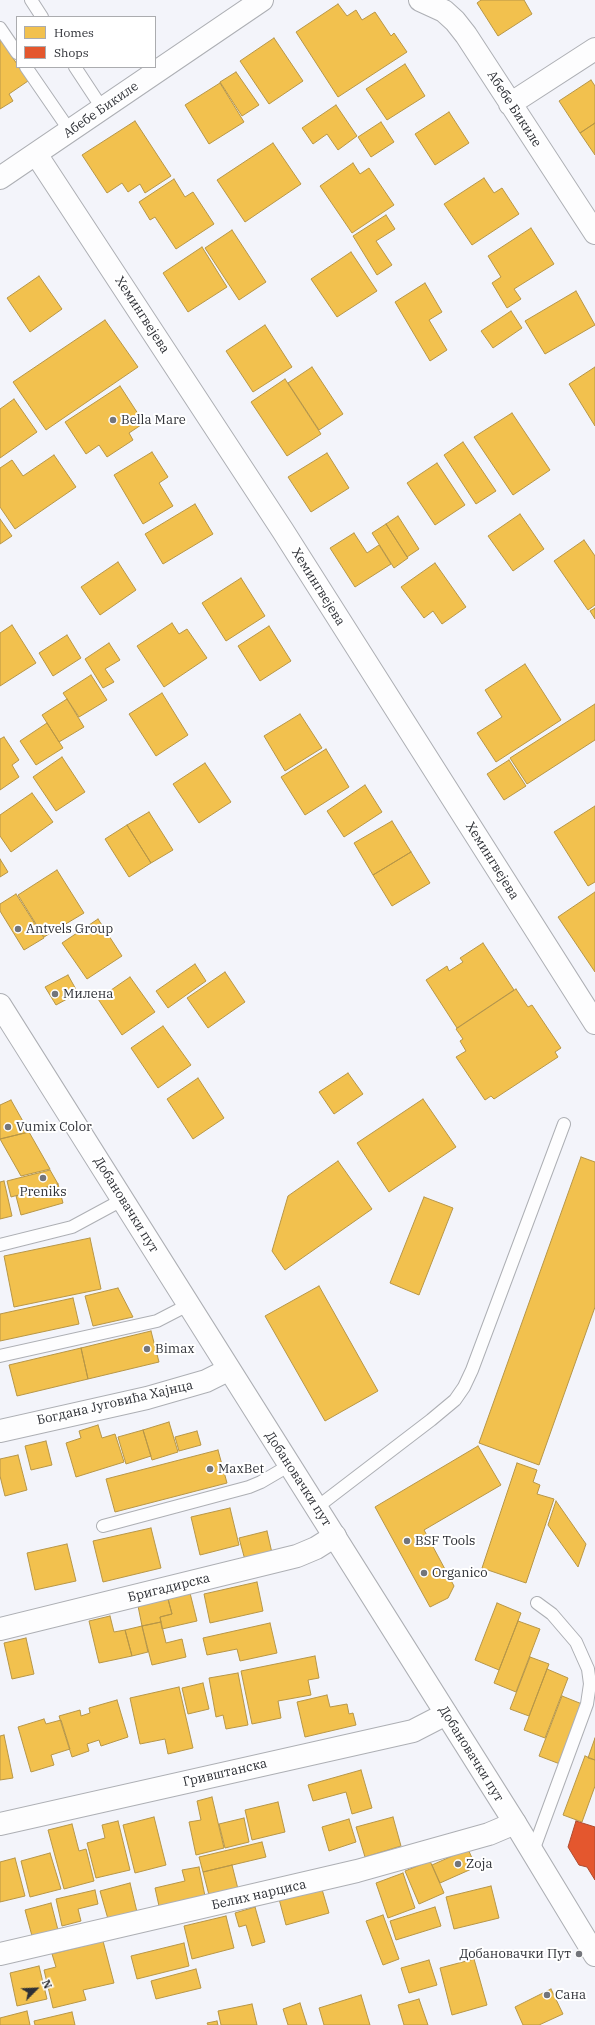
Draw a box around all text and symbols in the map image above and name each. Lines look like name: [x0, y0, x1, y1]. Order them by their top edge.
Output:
legend: [16, 16, 156, 68]
text: Homes: [54, 25, 94, 40]
text: Shops: [54, 45, 89, 60]
street label: Абебе Бикиле: [484, 68, 544, 150]
street label: Абебе Бикиле: [61, 78, 141, 142]
street label: Хемингвејева: [111, 274, 173, 356]
place label: Bella Mare: [121, 412, 186, 428]
marker: Bella Mare: [108, 415, 118, 425]
street label: Хемингвејева: [288, 545, 348, 629]
street label: Хемингвејева: [462, 819, 522, 903]
place label: Antvels Group: [26, 921, 113, 937]
marker: Antvels Group: [13, 924, 23, 934]
place label: Милена: [63, 986, 113, 1002]
marker: Милена: [50, 989, 60, 999]
place label: Vumix Color: [16, 1119, 92, 1135]
marker: Vumix Color: [3, 1122, 13, 1132]
street label: Добановачки пут: [90, 1154, 162, 1256]
marker: Preniks: [38, 1173, 48, 1183]
place label: Preniks: [19, 1184, 67, 1200]
place label: Bimax: [155, 1341, 195, 1357]
marker: Bimax: [142, 1344, 152, 1354]
street label: Богдана Југовића Хајнца: [35, 1377, 195, 1429]
street label: Добановачки пут: [262, 1429, 334, 1529]
place label: MaxBet: [218, 1461, 264, 1477]
marker: MaxBet: [205, 1464, 215, 1474]
place label: BSF Tools: [415, 1533, 475, 1549]
marker: BSF Tools: [402, 1536, 412, 1546]
place label: Organico: [432, 1565, 488, 1581]
marker: Organico: [419, 1568, 429, 1578]
street label: Бригадирска: [126, 1570, 212, 1606]
street label: Добановачки пут: [435, 1703, 507, 1805]
street label: Гривштанска: [181, 1756, 269, 1790]
place label: Zoja: [466, 1856, 493, 1872]
marker: Zoja: [453, 1859, 463, 1869]
street label: Белих нарциса: [210, 1877, 308, 1913]
place label: Добановачки Пут: [459, 1946, 571, 1962]
marker: Добановачки Пут: [574, 1949, 584, 1959]
north arrow: [16, 1969, 56, 2009]
text: N: [39, 1977, 55, 1991]
place label: Сана: [555, 1987, 586, 2003]
marker: Сана: [542, 1990, 552, 2000]

